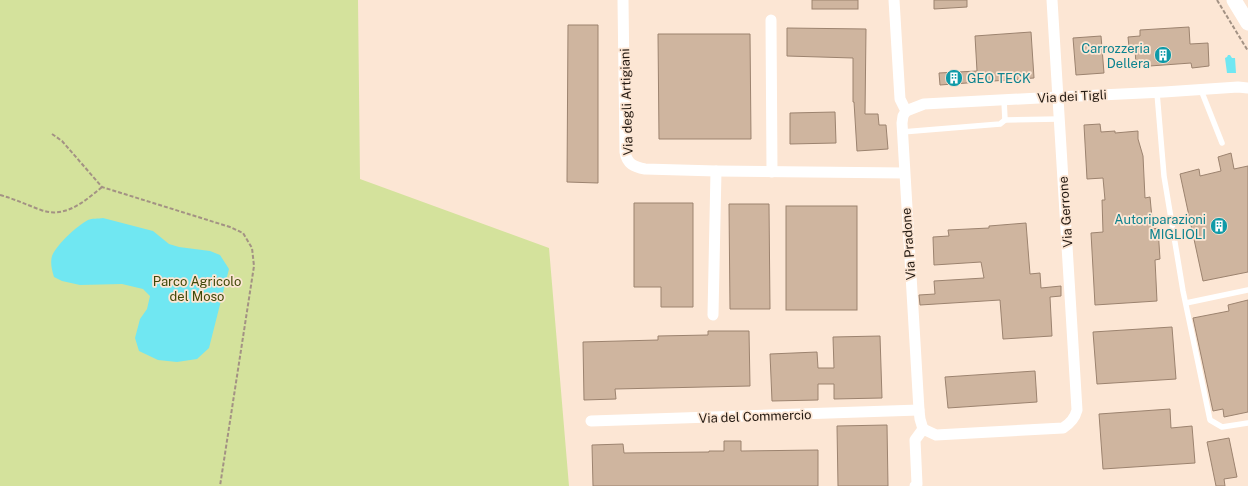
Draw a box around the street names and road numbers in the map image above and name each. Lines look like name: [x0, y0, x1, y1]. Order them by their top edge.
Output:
street label: Via degli Artigiani: [617, 48, 636, 156]
street label: Via dei Tigli: [1037, 87, 1107, 106]
street label: Via Gerrone: [1056, 176, 1075, 248]
street label: Via Pradone: [898, 207, 919, 281]
street label: Via del Commercio: [698, 407, 812, 426]

